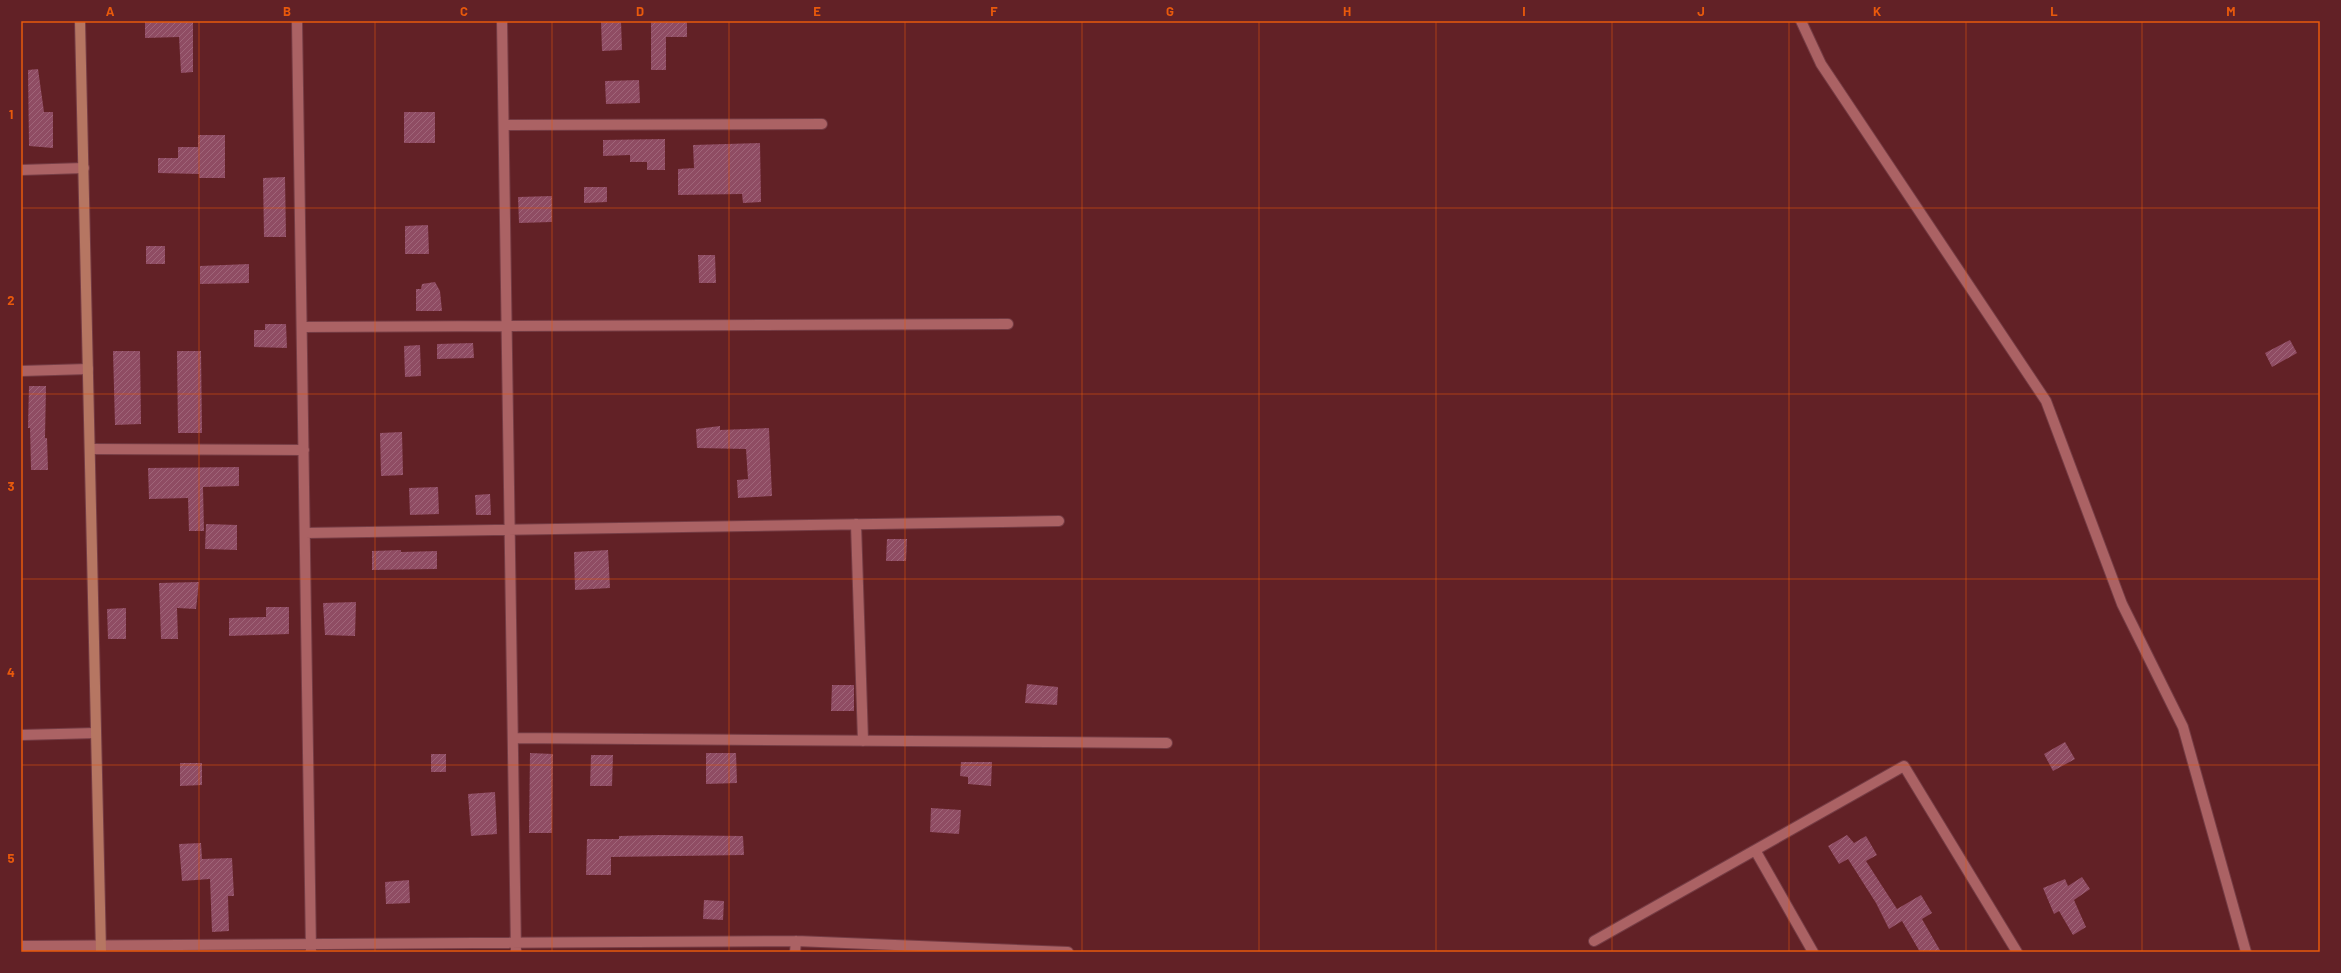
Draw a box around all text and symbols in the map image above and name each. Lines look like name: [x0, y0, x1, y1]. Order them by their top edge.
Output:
text: A: [106, 3, 115, 19]
text: B: [283, 3, 291, 19]
text: C: [460, 3, 468, 19]
text: D: [636, 3, 644, 19]
text: E: [813, 3, 821, 19]
text: F: [990, 3, 998, 19]
text: G: [1166, 3, 1174, 19]
text: H: [1343, 3, 1351, 19]
text: I: [1522, 3, 1526, 19]
text: J: [1697, 3, 1705, 19]
text: K: [1873, 3, 1881, 19]
text: L: [2050, 3, 2058, 19]
text: M: [2226, 3, 2236, 19]
text: 1: [9, 106, 13, 122]
text: 2: [7, 292, 15, 308]
text: 3: [7, 478, 15, 494]
text: 4: [7, 664, 15, 680]
text: 5: [7, 850, 15, 866]

